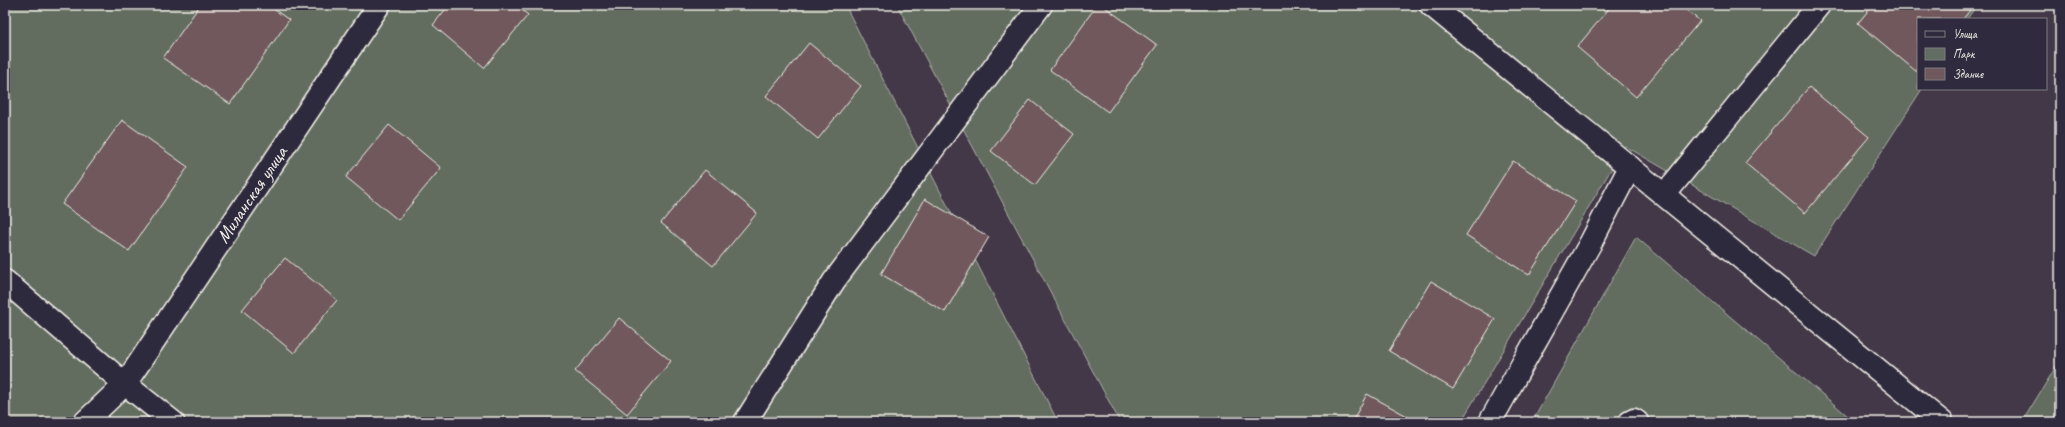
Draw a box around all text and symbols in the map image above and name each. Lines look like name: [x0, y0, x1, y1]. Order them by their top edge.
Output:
legend: [1917, 18, 2047, 90]
text: Улица: [1953, 26, 1978, 42]
text: Парк: [1953, 46, 1976, 62]
text: Здание: [1953, 66, 1984, 82]
street label: Миланская улица: [211, 140, 294, 248]

